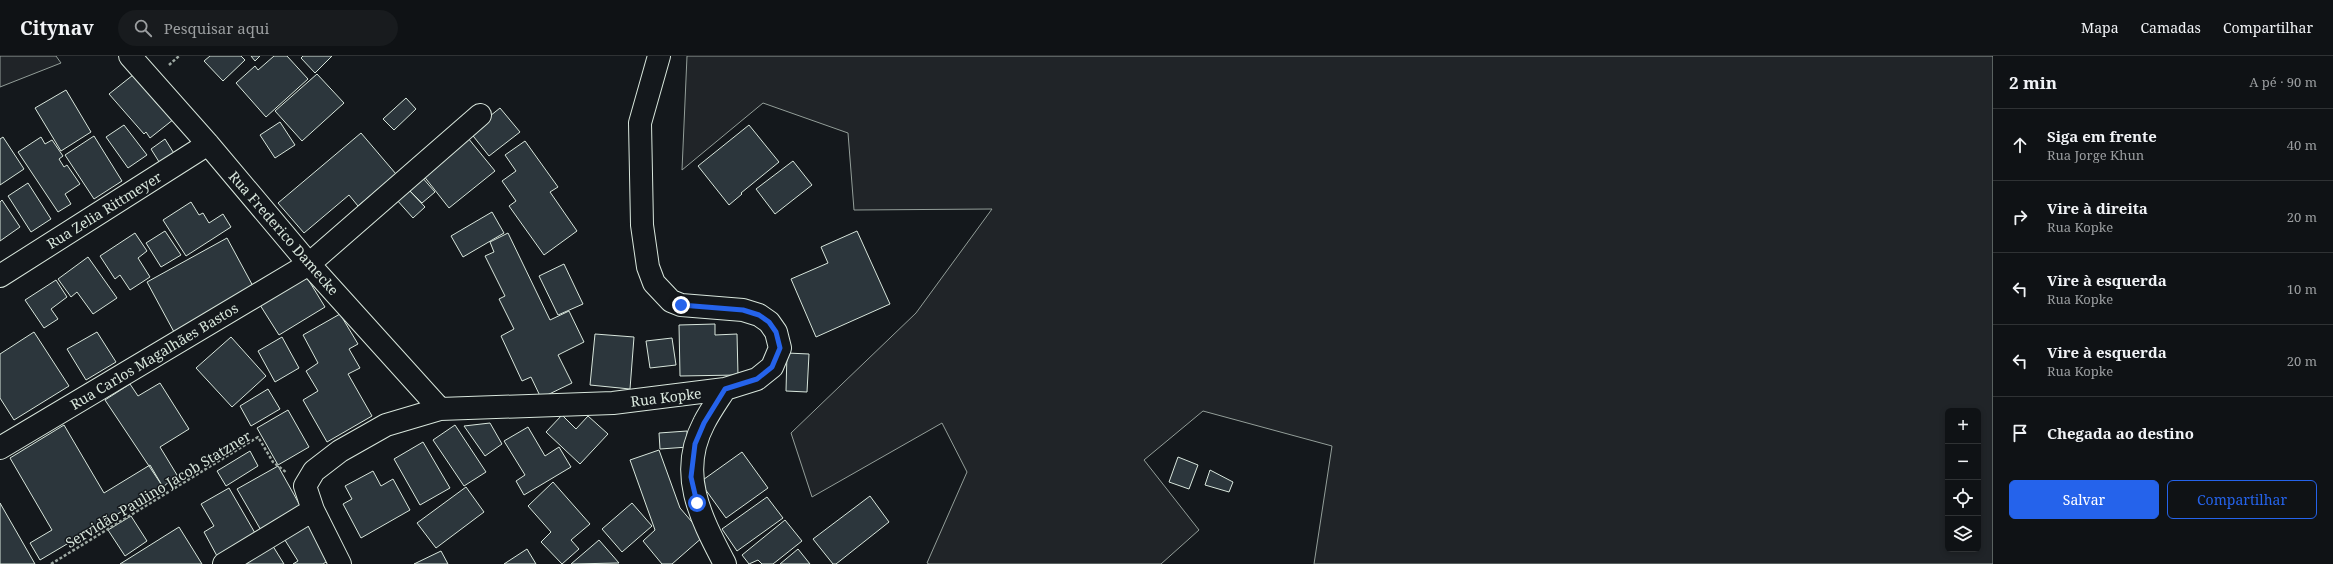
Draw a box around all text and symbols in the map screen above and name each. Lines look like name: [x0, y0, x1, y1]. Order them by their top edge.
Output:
search box: [118, 10, 398, 46]
text: Citynav: [20, 15, 94, 41]
icon: search: [132, 17, 154, 39]
text: Pesquisar aqui: [164, 18, 269, 38]
text: Mapa: [2081, 18, 2119, 37]
text: Camadas: [2141, 18, 2201, 37]
text: Compartilhar: [2223, 18, 2313, 37]
text: 2 min: [2009, 71, 2057, 94]
text: A pé · 90 m: [2249, 73, 2317, 91]
text: Siga em frente: [2047, 126, 2157, 146]
icon: ahead: [2009, 134, 2031, 156]
text: 40 m: [2287, 136, 2317, 154]
text: Rua Jorge Khun: [2047, 146, 2144, 164]
street label: Rua Zelia Rittmeyer: [43, 167, 165, 253]
street label: Rua Frederico Damecke: [225, 167, 343, 299]
text: Vire à direita: [2047, 198, 2148, 218]
icon: right: [2009, 206, 2031, 228]
text: 20 m: [2287, 208, 2317, 226]
text: Rua Kopke: [2047, 218, 2113, 236]
text: Vire à esquerda: [2047, 270, 2167, 290]
icon: left: [2009, 278, 2031, 300]
text: 10 m: [2287, 280, 2317, 298]
text: Rua Kopke: [2047, 290, 2113, 308]
route end: [672, 296, 690, 314]
street label: Rua Carlos Magalhães Bastos: [67, 298, 241, 414]
text: Vire à esquerda: [2047, 342, 2167, 362]
icon: left: [2009, 350, 2031, 372]
text: 20 m: [2287, 352, 2317, 370]
text: Rua Kopke: [2047, 362, 2113, 380]
street label: Rua Kopke: [630, 383, 702, 411]
map controls: [1945, 408, 1981, 552]
button: +: [1945, 408, 1981, 444]
icon: arrive: [2009, 422, 2031, 444]
text: Chegada ao destino: [2047, 423, 2194, 443]
street label: Servidão Paulino Jacob Statzner: [62, 426, 255, 552]
button: −: [1945, 444, 1981, 480]
button: locate: [1945, 480, 1981, 516]
button: Salvar: [2009, 480, 2159, 519]
button: Compartilhar: [2167, 480, 2317, 519]
route start: [688, 494, 706, 512]
button: layers: [1945, 516, 1981, 552]

